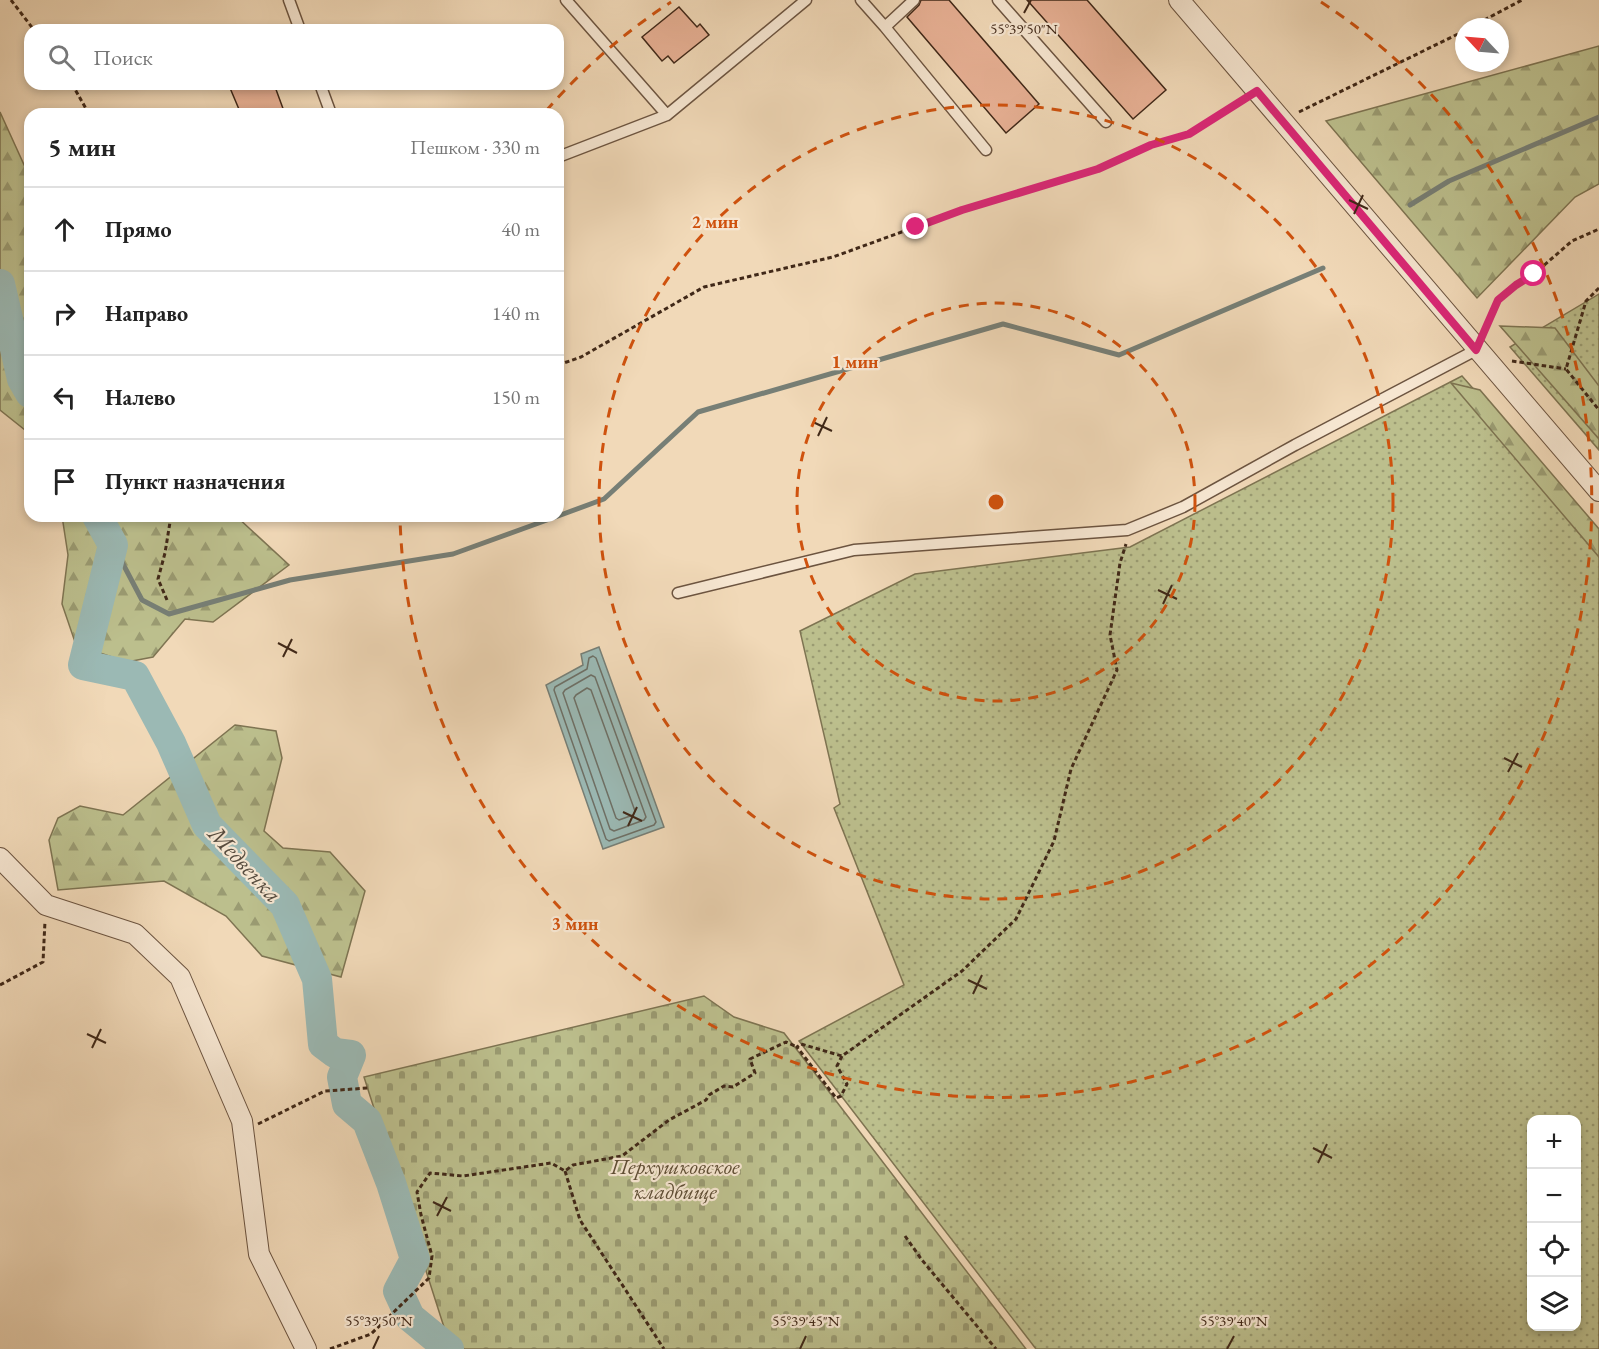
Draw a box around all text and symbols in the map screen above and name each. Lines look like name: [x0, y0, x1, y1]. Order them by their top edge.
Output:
north arrow: [1455, 18, 1509, 72]
text: 55°39'50"N: [990, 19, 1058, 38]
search box: [24, 24, 564, 90]
icon: search: [45, 41, 78, 74]
text: Поиск: [93, 43, 153, 72]
text: 5 мин: [48, 130, 116, 164]
text: Пешком · 330 m: [410, 134, 540, 160]
text: 2 мин: [692, 210, 739, 233]
icon: ahead: [48, 213, 81, 246]
route end: [902, 213, 928, 239]
text: Прямо: [105, 215, 172, 244]
text: 40 m: [501, 216, 540, 242]
route start: [1520, 260, 1546, 286]
icon: right: [48, 297, 81, 330]
text: Направо: [105, 299, 188, 328]
text: 140 m: [492, 300, 540, 326]
text: 1 мин: [832, 350, 879, 373]
icon: left: [48, 381, 81, 414]
text: Налево: [105, 383, 175, 412]
text: 150 m: [492, 384, 540, 410]
icon: arrive: [48, 465, 81, 498]
text: Пункт назначения: [105, 467, 285, 496]
centre of rings: [986, 492, 1006, 512]
water label: Медвенка: [200, 817, 289, 909]
text: 3 мин: [552, 912, 599, 935]
map controls: [1527, 1115, 1581, 1331]
button: +: [1527, 1115, 1581, 1169]
park label: Перхушковское кладбище: [609, 1152, 740, 1206]
button: −: [1527, 1169, 1581, 1223]
button: locate: [1527, 1223, 1581, 1277]
button: layers: [1527, 1277, 1581, 1331]
text: 55°39'50"N: [345, 1311, 413, 1330]
text: 55°39'45"N: [772, 1311, 840, 1330]
text: 55°39'40"N: [1200, 1311, 1268, 1330]

